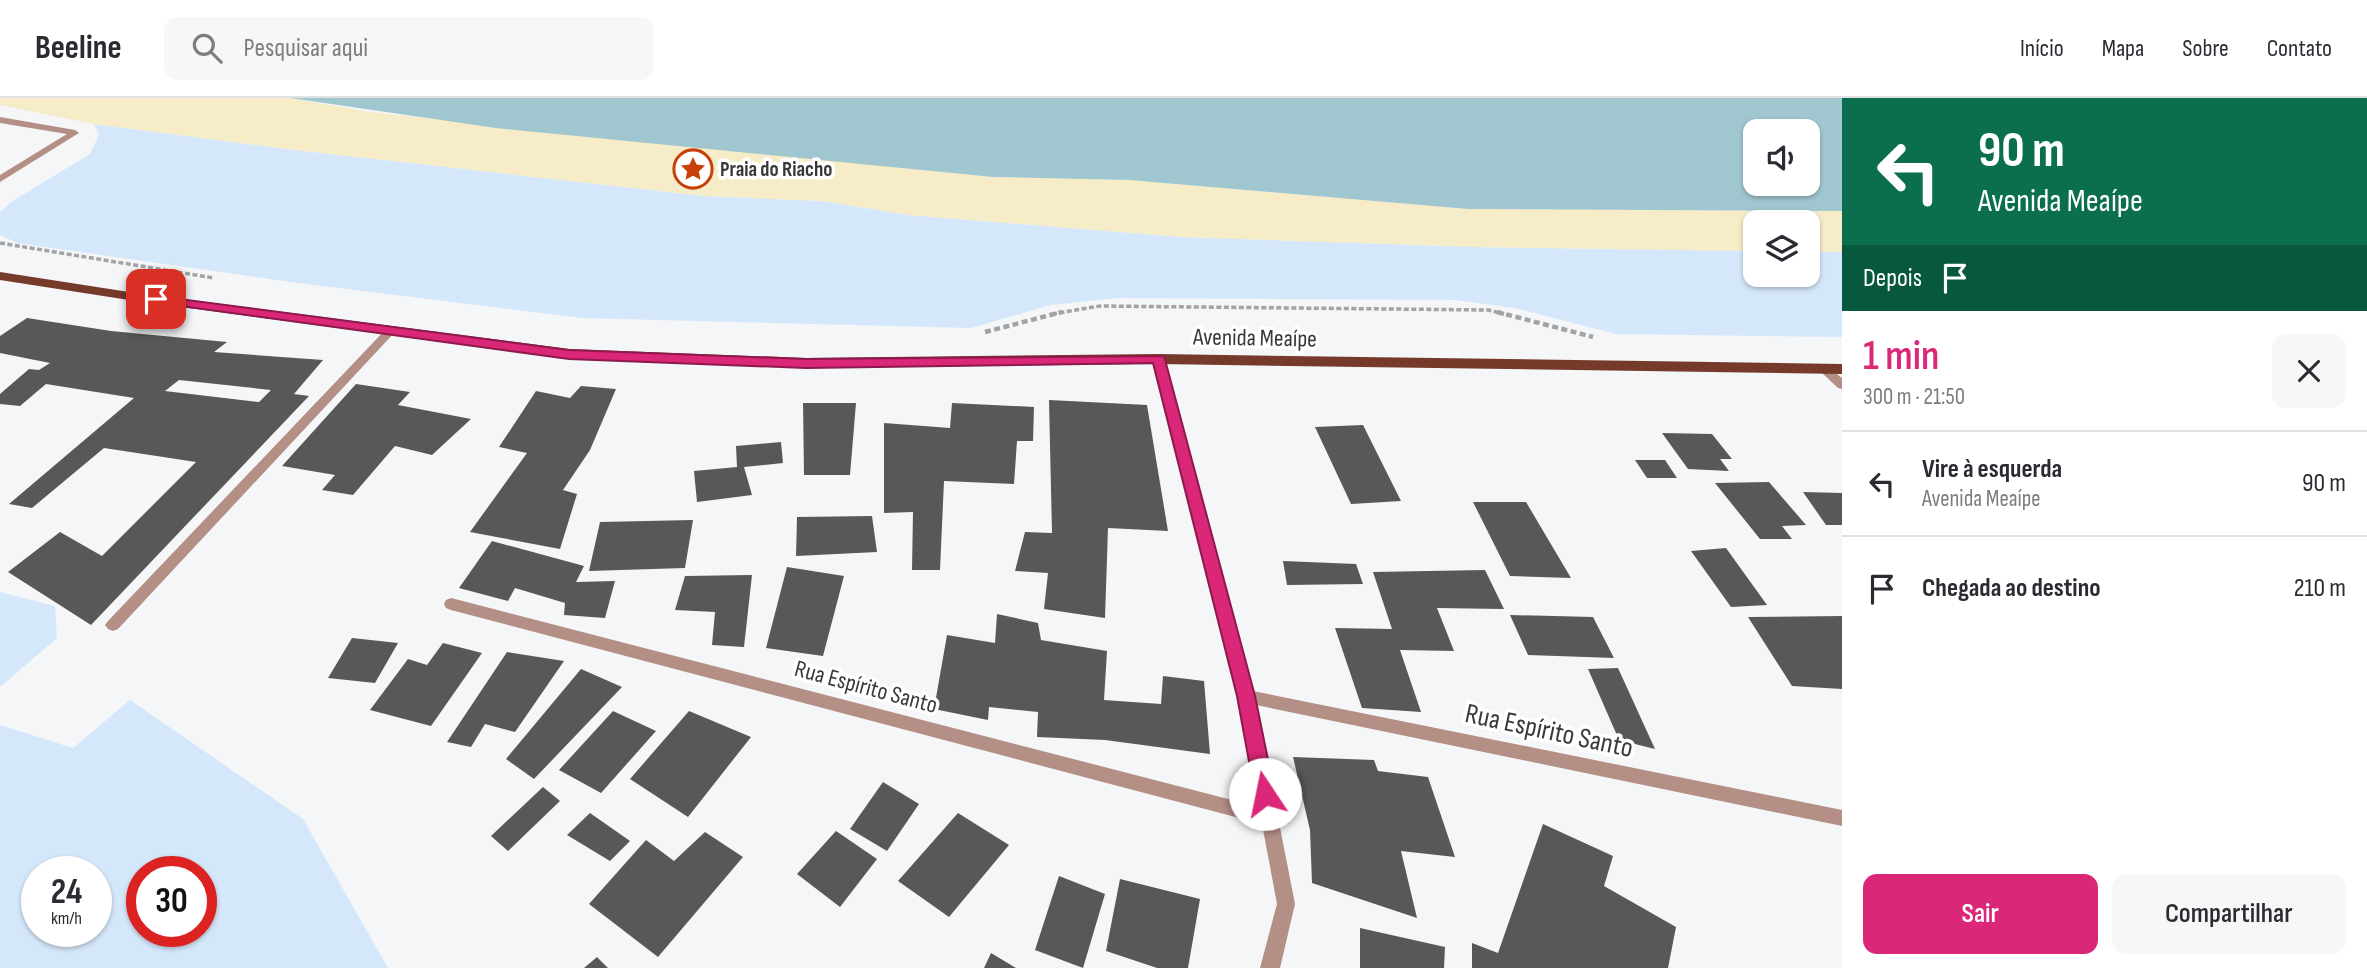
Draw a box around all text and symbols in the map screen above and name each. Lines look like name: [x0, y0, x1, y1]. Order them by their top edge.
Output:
search box: [164, 17, 654, 80]
text: Beeline: [35, 28, 122, 68]
icon: search: [188, 29, 226, 67]
text: Pesquisar aqui: [244, 33, 368, 64]
text: Início: [2020, 34, 2064, 63]
text: Mapa: [2102, 34, 2144, 63]
text: Sobre: [2182, 34, 2229, 63]
text: Contato: [2267, 34, 2332, 63]
map controls: [1743, 119, 1820, 287]
button: sound: [1743, 119, 1820, 196]
text: 90 m: [1978, 122, 2065, 181]
icon: left: [1863, 126, 1954, 217]
place icon: Praia do Riacho: [672, 148, 714, 190]
place label: Praia do Riacho: [720, 157, 832, 182]
text: Avenida Meaípe: [1978, 182, 2143, 221]
button: layers: [1743, 210, 1820, 287]
icon: arrive: [1936, 259, 1974, 297]
text: Depois: [1863, 263, 1922, 294]
pin: [126, 269, 186, 329]
icon: arrive: [137, 280, 175, 318]
street label: Avenida Meaípe: [1192, 322, 1317, 354]
text: 1 min: [1863, 331, 1939, 382]
button: close: [2272, 334, 2346, 408]
text: 300 m · 21:50: [1863, 383, 1965, 411]
text: Vire à esquerda: [1922, 454, 2062, 485]
icon: left: [1863, 465, 1901, 503]
text: 90 m: [2302, 468, 2346, 499]
text: Avenida Meaípe: [1922, 485, 2041, 513]
icon: arrive: [1863, 570, 1901, 608]
text: Chegada ao destino: [1922, 573, 2101, 604]
text: 210 m: [2294, 573, 2346, 604]
street label: Rua Espírito Santo: [792, 654, 940, 720]
street label: Rua Espírito Santo: [1462, 697, 1636, 765]
position arrow: [1228, 757, 1302, 831]
speed limit sign: 30: [126, 856, 217, 947]
text: 24: [51, 871, 82, 914]
button: Sair: [1863, 874, 2098, 954]
button: Compartilhar: [2112, 874, 2346, 954]
text: km/h: [51, 908, 82, 929]

